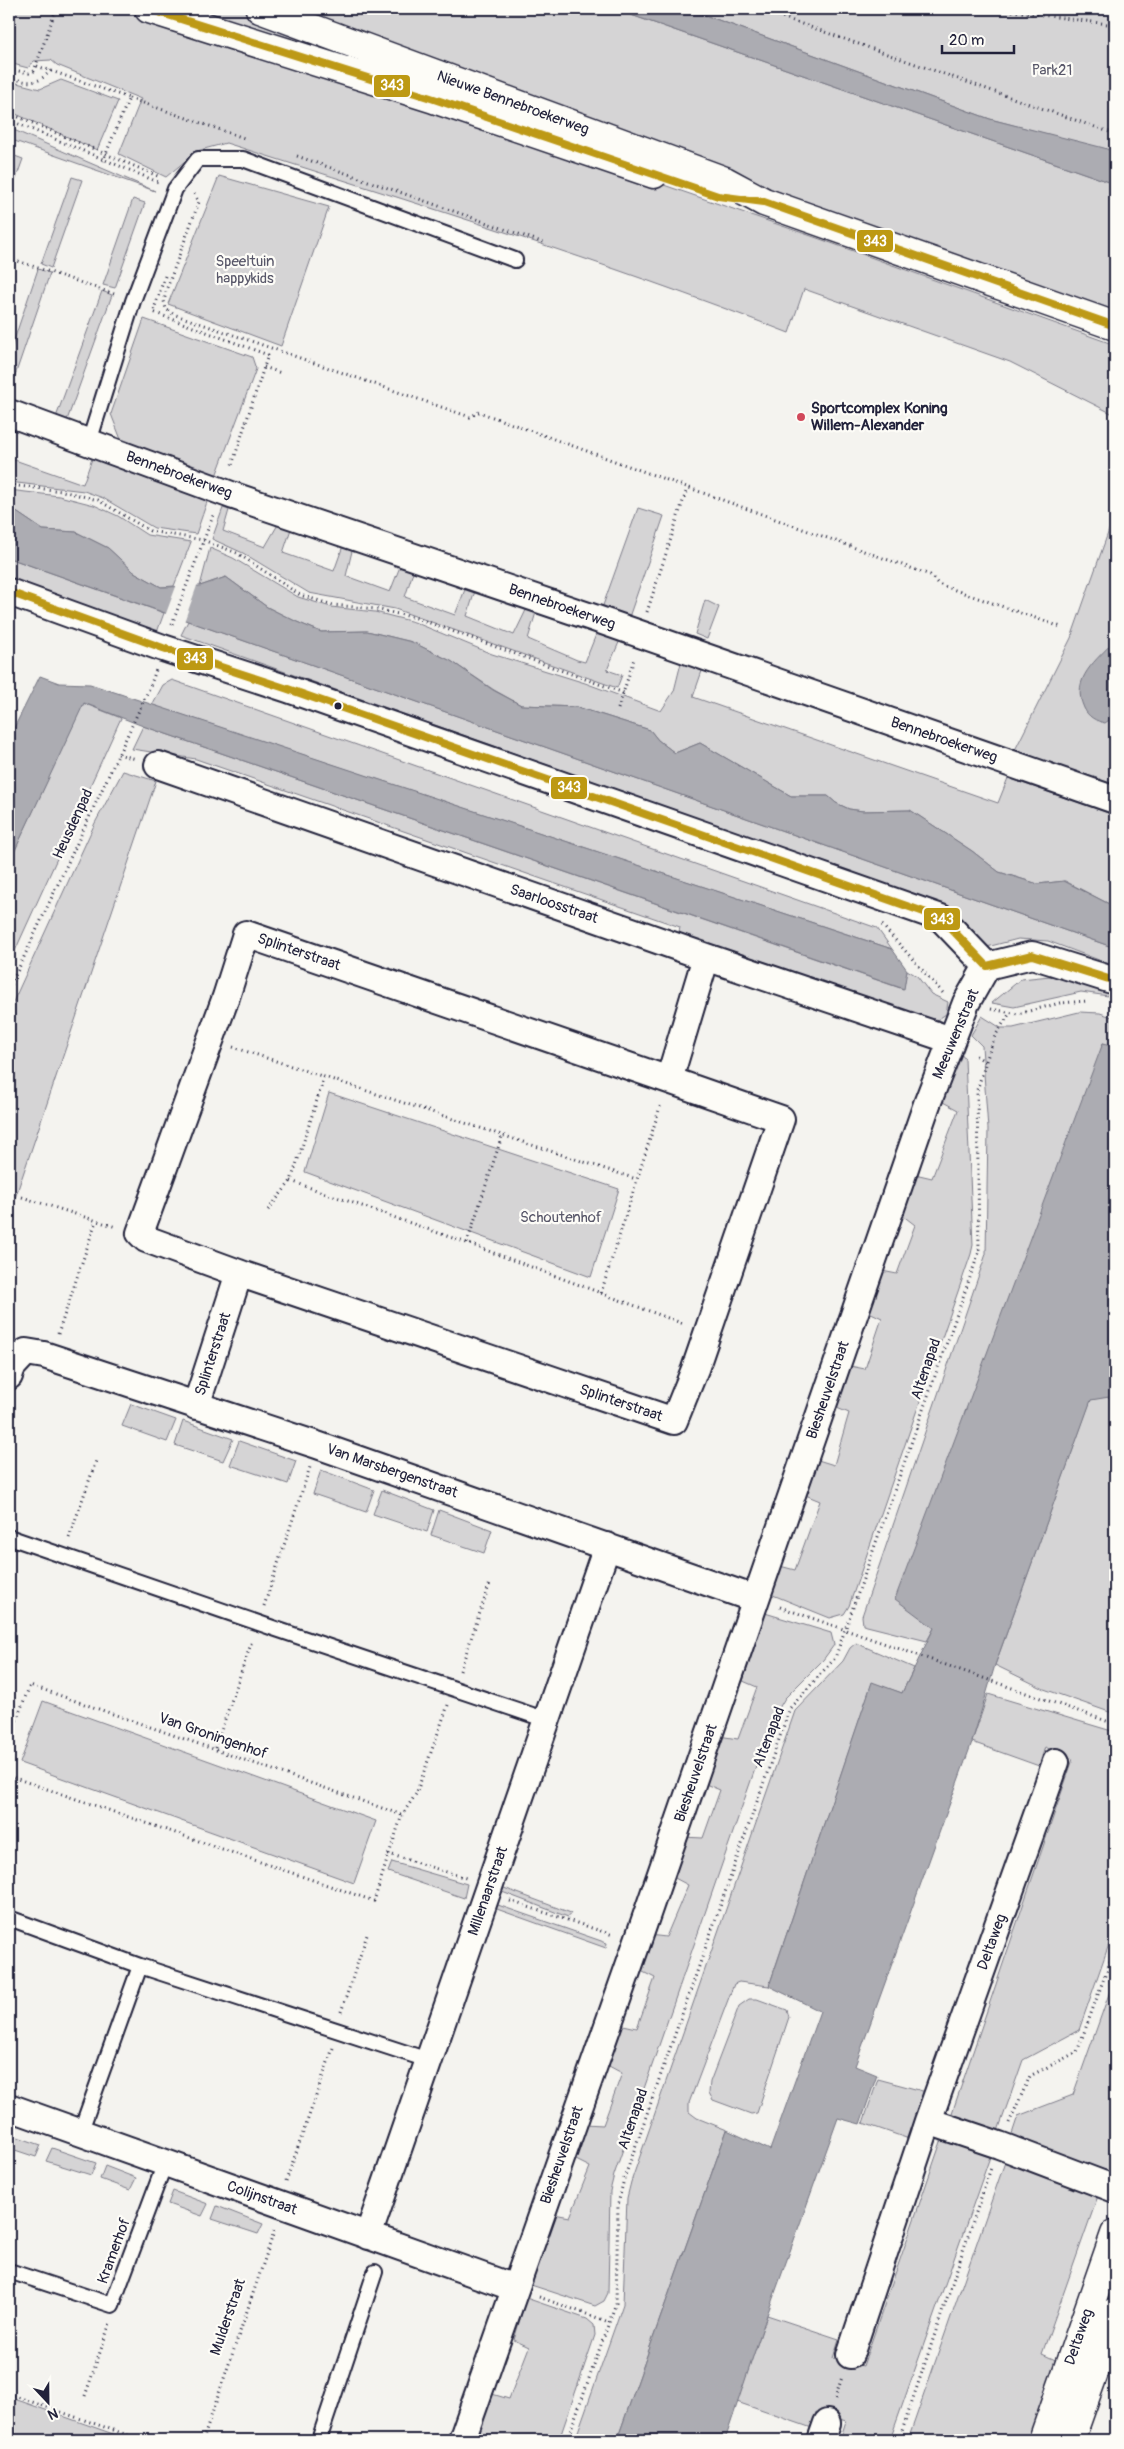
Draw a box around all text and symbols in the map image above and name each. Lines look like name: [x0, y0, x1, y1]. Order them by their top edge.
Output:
scale bar: [942, 22, 1014, 54]
text: 20 m: [949, 31, 984, 50]
park label: Park21: [1032, 61, 1072, 80]
street label: Nieuwe Bennebroekerweg: [434, 67, 592, 139]
line badge: 343: [373, 74, 411, 98]
text: 343: [380, 77, 404, 94]
line badge: 343: [856, 229, 894, 253]
text: 343: [863, 233, 887, 250]
park label: Speeltuin happykids: [216, 252, 274, 288]
place label: Sportcomplex Koning Willem-Alexander: [811, 399, 948, 435]
marker: Sportcomplex Koning Willem-Alexander: [795, 411, 807, 423]
street label: Bennebroekerweg: [123, 447, 235, 503]
street label: Bennebroekerweg: [506, 580, 618, 634]
line badge: 343: [176, 647, 214, 671]
text: 343: [183, 650, 207, 667]
unlabelled marker: [333, 701, 343, 711]
street label: Bennebroekerweg: [888, 713, 1000, 767]
line badge: 343: [550, 776, 588, 800]
text: 343: [557, 779, 581, 796]
street label: Heusdenpad: [49, 786, 97, 862]
street label: Saarloosstraat: [507, 880, 602, 928]
line badge: 343: [923, 907, 961, 931]
text: 343: [930, 911, 954, 928]
street label: Splinterstraat: [255, 929, 344, 975]
street label: Meeuwenstraat: [928, 985, 984, 1082]
park label: Schoutenhof: [520, 1208, 602, 1227]
street label: Splinterstraat: [191, 1309, 236, 1398]
street label: Altenapad: [907, 1336, 945, 1402]
street label: Biesheuvelstraat: [802, 1338, 854, 1442]
street label: Splinterstraat: [577, 1380, 666, 1426]
street label: Van Marsbergenstraat: [324, 1440, 461, 1503]
street label: Altenapad: [749, 1704, 789, 1770]
street label: Van Groningenhof: [156, 1708, 270, 1764]
street label: Biesheuvelstraat: [670, 1721, 722, 1825]
street label: Millenaarstraat: [464, 1843, 512, 1938]
street label: Deltaweg: [973, 1911, 1011, 1973]
street label: Altenapad: [614, 2086, 652, 2152]
street label: Biesheuvelstraat: [536, 2103, 588, 2207]
street label: Colijnstraat: [224, 2177, 301, 2220]
street label: Kramerhof: [93, 2216, 135, 2286]
street label: Mulderstraat: [206, 2275, 250, 2358]
street label: Deltaweg: [1060, 2306, 1098, 2368]
north arrow: [22, 2376, 72, 2426]
text: N: [45, 2404, 60, 2423]

